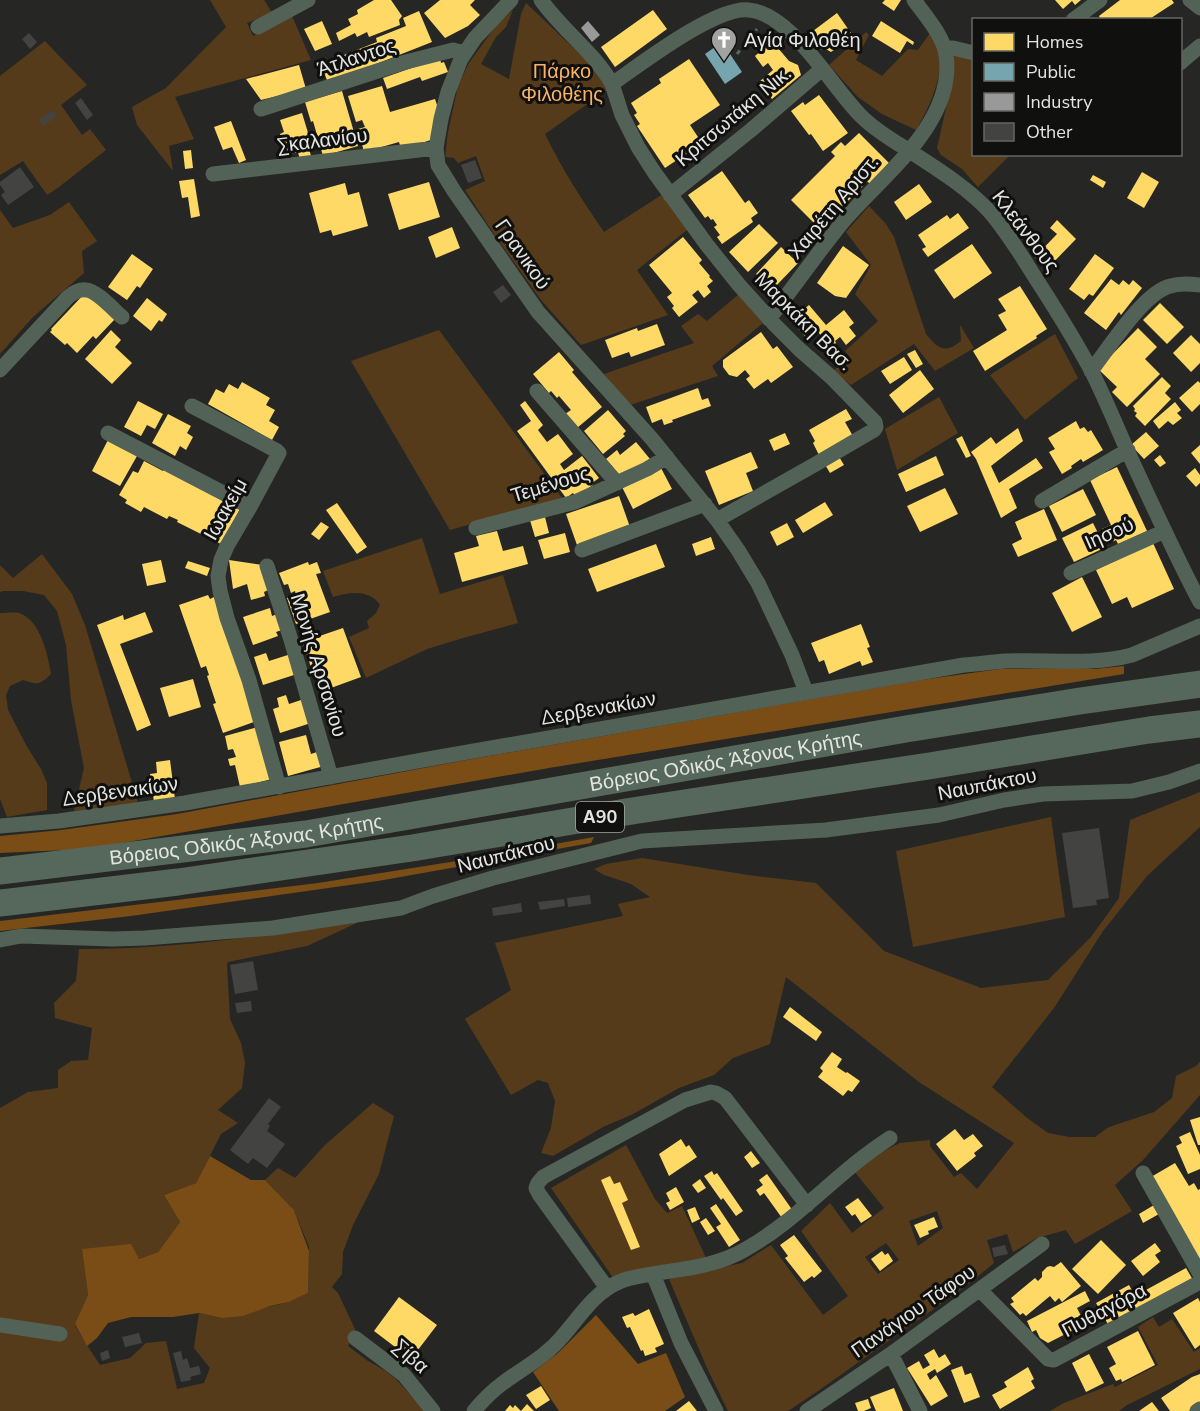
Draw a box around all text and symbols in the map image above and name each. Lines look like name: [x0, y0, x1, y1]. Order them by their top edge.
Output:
legend: [972, 18, 1182, 156]
church icon: Αγία Φιλοθέη: [709, 25, 739, 63]
place label: Αγία Φιλοθέη: [744, 27, 861, 54]
text: Homes: [1026, 30, 1083, 54]
street label: Άτλαντος: [314, 32, 399, 83]
park label: Πάρκο Φιλοθέης: [521, 58, 603, 108]
street label: Κριτσωτάκη Νικ.: [670, 60, 797, 173]
text: Public: [1026, 60, 1076, 84]
text: Industry: [1026, 90, 1093, 114]
text: Other: [1026, 120, 1073, 144]
street label: Σκαλανίου: [275, 122, 369, 159]
street label: Χαιρέτη Αριστ.: [782, 150, 885, 265]
street label: Κλεάνθους: [986, 185, 1066, 278]
street label: Γρανικού: [489, 214, 557, 295]
street label: Μαρκάκη Βασ.: [748, 266, 859, 377]
street label: Τεμένους: [508, 460, 593, 509]
street label: Ιωακείμ: [197, 473, 254, 545]
street label: Ιησού: [1080, 511, 1138, 556]
street label: Μονής Αρσανίου: [284, 590, 353, 740]
street label: Δερβενακίων: [538, 685, 658, 732]
street label: Βόρειος Οδικός Άξονας Κρήτης: [587, 724, 864, 798]
street label: Ναυπάκτου: [935, 762, 1039, 807]
street label: Δερβενακίων: [60, 770, 180, 813]
road number: Α90: [576, 802, 624, 832]
street label: Βόρειος Οδικός Άξονας Κρήτης: [108, 808, 385, 872]
street label: Ναυπάκτου: [454, 829, 558, 880]
street label: Πανάγιου Τάφου: [846, 1259, 981, 1364]
street label: Πυθαγόρα: [1057, 1277, 1151, 1344]
street label: Σίβα: [387, 1333, 434, 1380]

